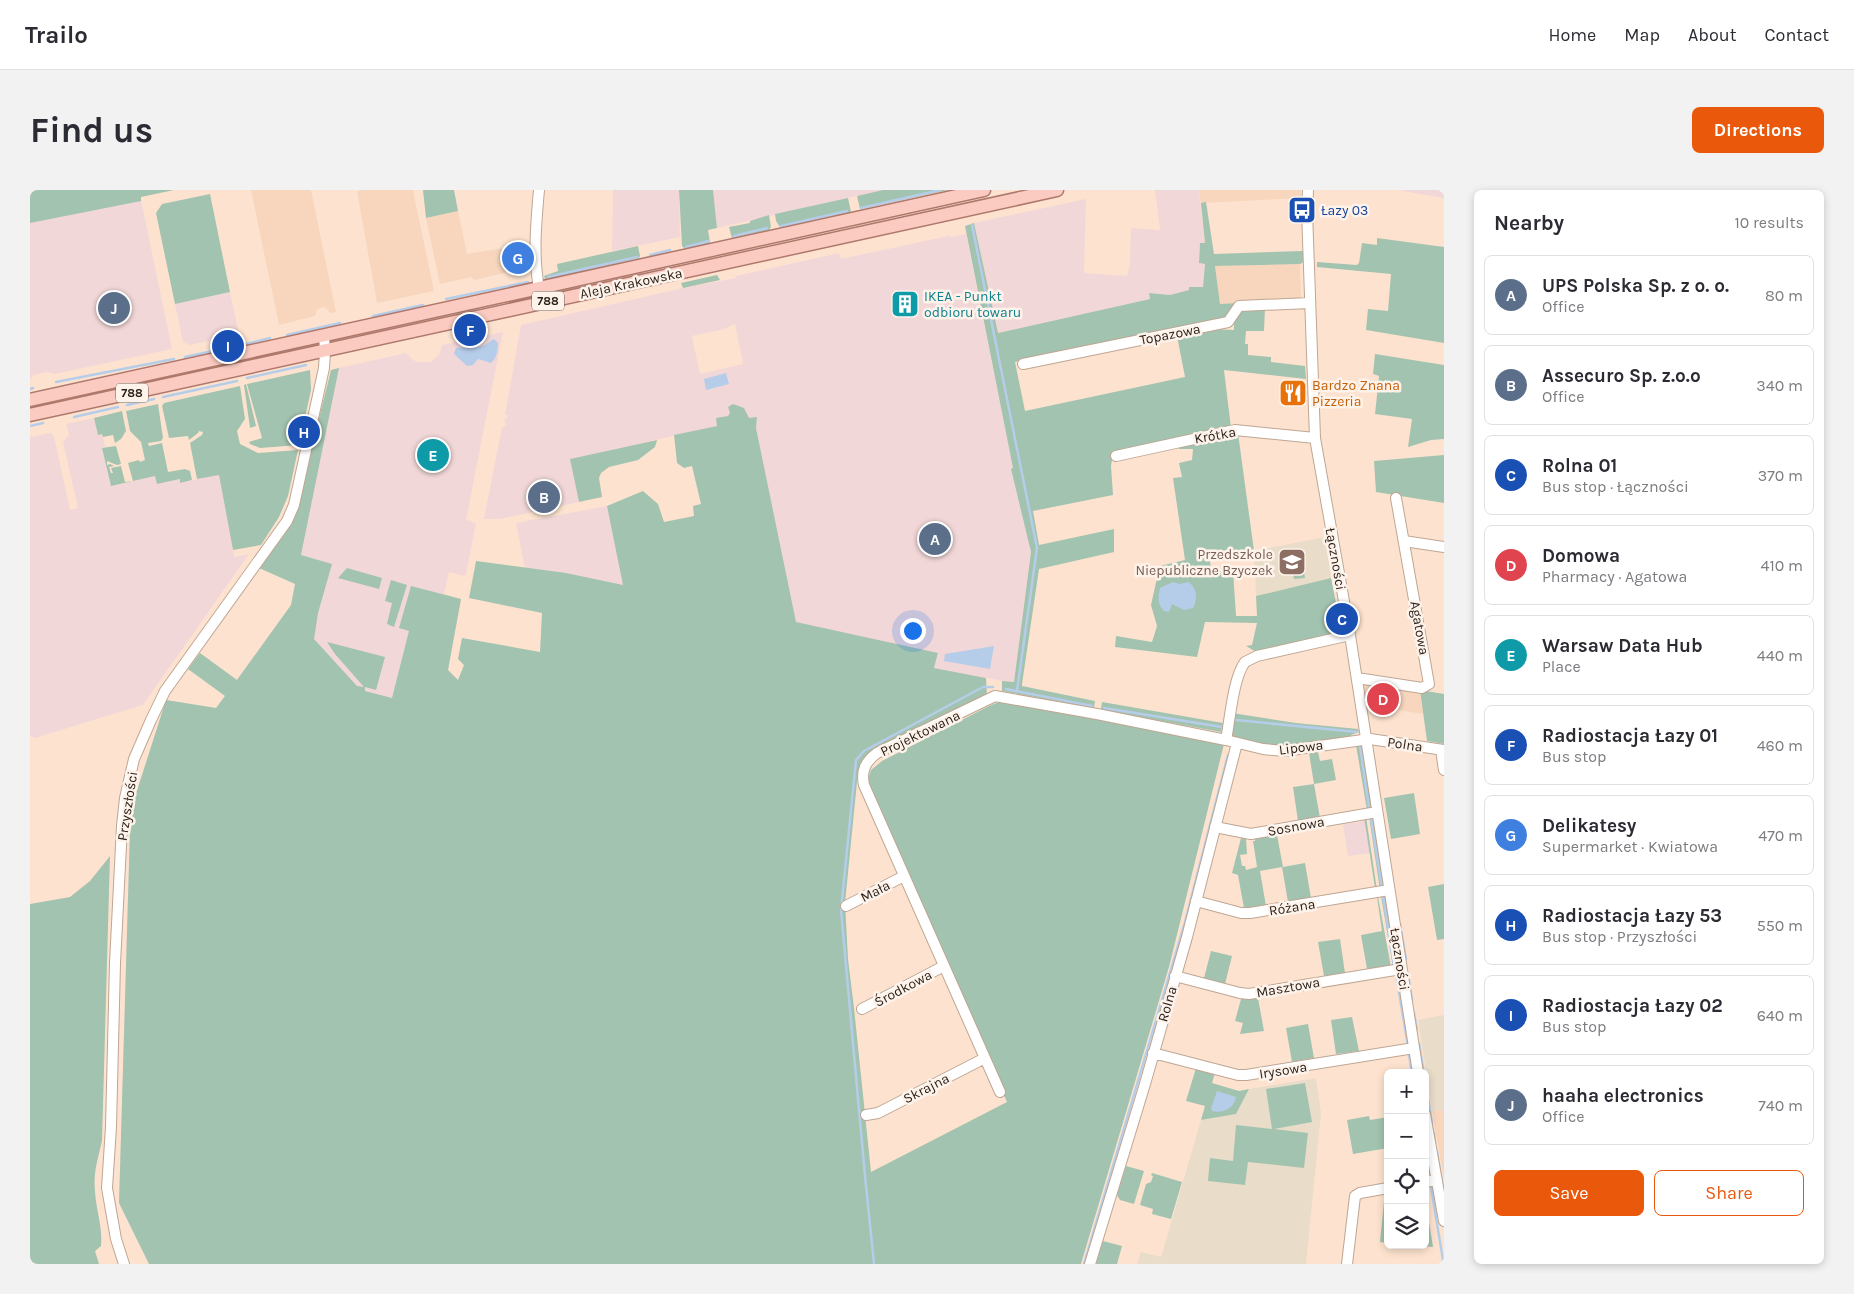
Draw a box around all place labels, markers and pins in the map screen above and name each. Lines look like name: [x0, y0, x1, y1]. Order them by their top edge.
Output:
bus stop icon: Łazy 03: [1287, 195, 1317, 225]
place label: Łazy 03: [1321, 202, 1368, 219]
pin: G: [502, 239, 534, 277]
place label: IKEA - Punkt odbioru towaru: [924, 288, 1021, 321]
pin: J: [98, 289, 130, 327]
building icon: IKEA - Punkt odbioru towaru: [890, 289, 920, 319]
pin: F: [454, 311, 486, 349]
pin: I: [212, 327, 244, 365]
place label: Bardzo Znana Pizzeria: [1312, 377, 1400, 410]
restaurant icon: Bardzo Znana Pizzeria: [1278, 378, 1308, 408]
pin: H: [288, 413, 320, 451]
pin: E: [417, 436, 449, 474]
pin: B: [528, 478, 560, 516]
pin: A: [919, 520, 951, 558]
place label: Przedszkole Niepubliczne Bzyczek: [1135, 546, 1273, 579]
school or university icon: Przedszkole Niepubliczne Bzyczek: [1277, 547, 1307, 577]
pin: C: [1326, 600, 1358, 638]
pin: D: [1367, 680, 1399, 718]

